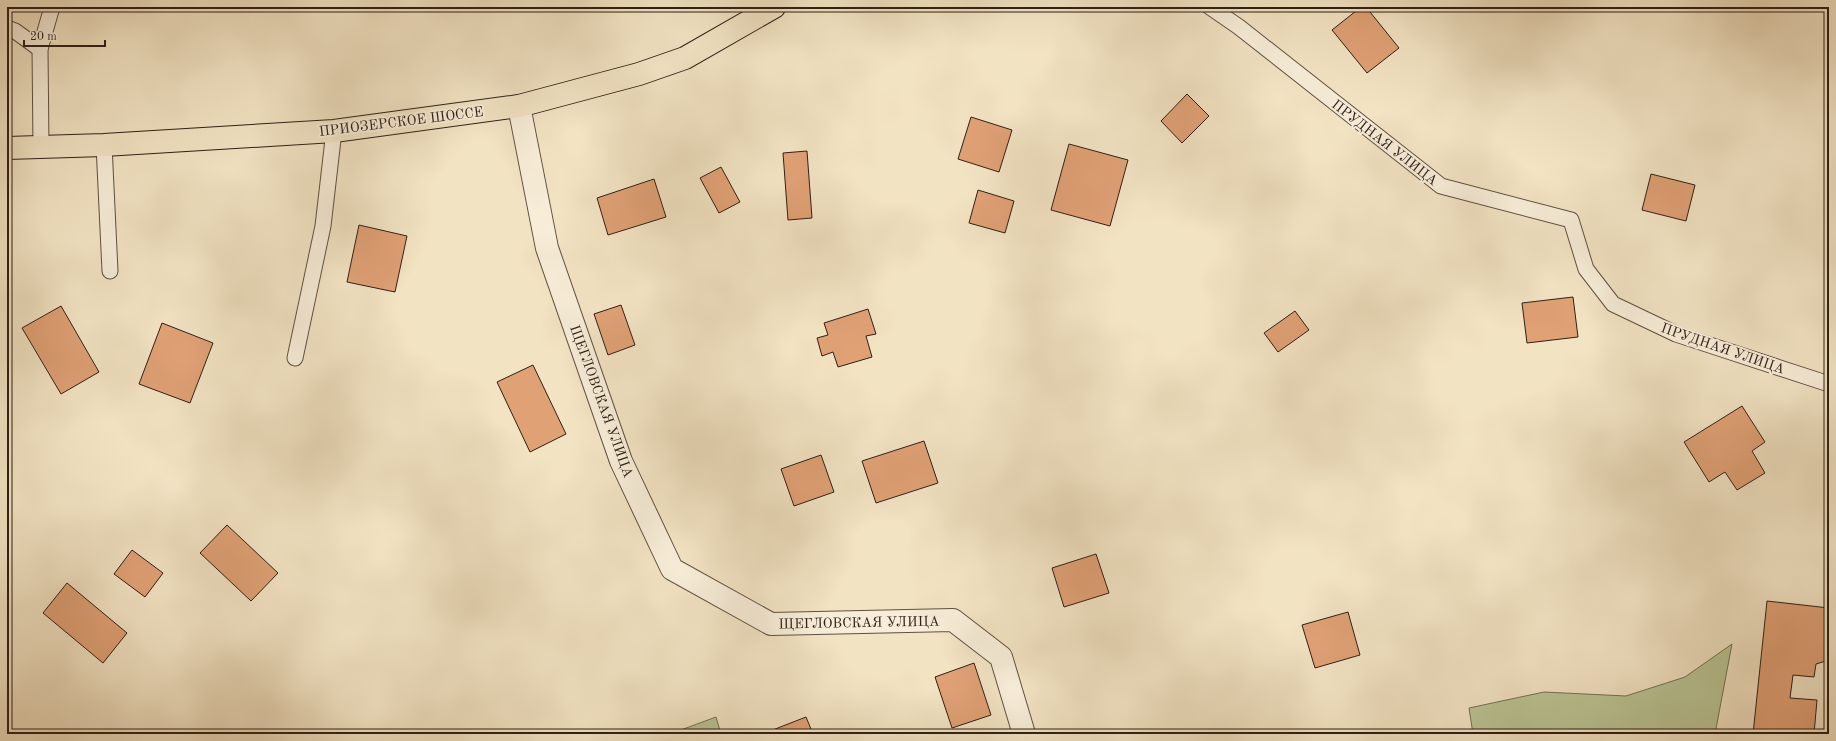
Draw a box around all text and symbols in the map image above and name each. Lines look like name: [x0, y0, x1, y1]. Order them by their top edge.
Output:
scale bar: [24, 22, 105, 48]
text: 20 m: [30, 31, 57, 43]
street label: ПРУДНАЯ УЛИЦА: [1329, 97, 1440, 188]
street label: ПРИОЗЕРСКОЕ ШОССЕ: [318, 105, 484, 139]
street label: ПРУДНАЯ УЛИЦА: [1659, 321, 1787, 377]
street label: ЩЕГЛОВСКАЯ УЛИЦА: [567, 323, 635, 480]
street label: ЩЕГЛОВСКАЯ УЛИЦА: [778, 615, 940, 631]

